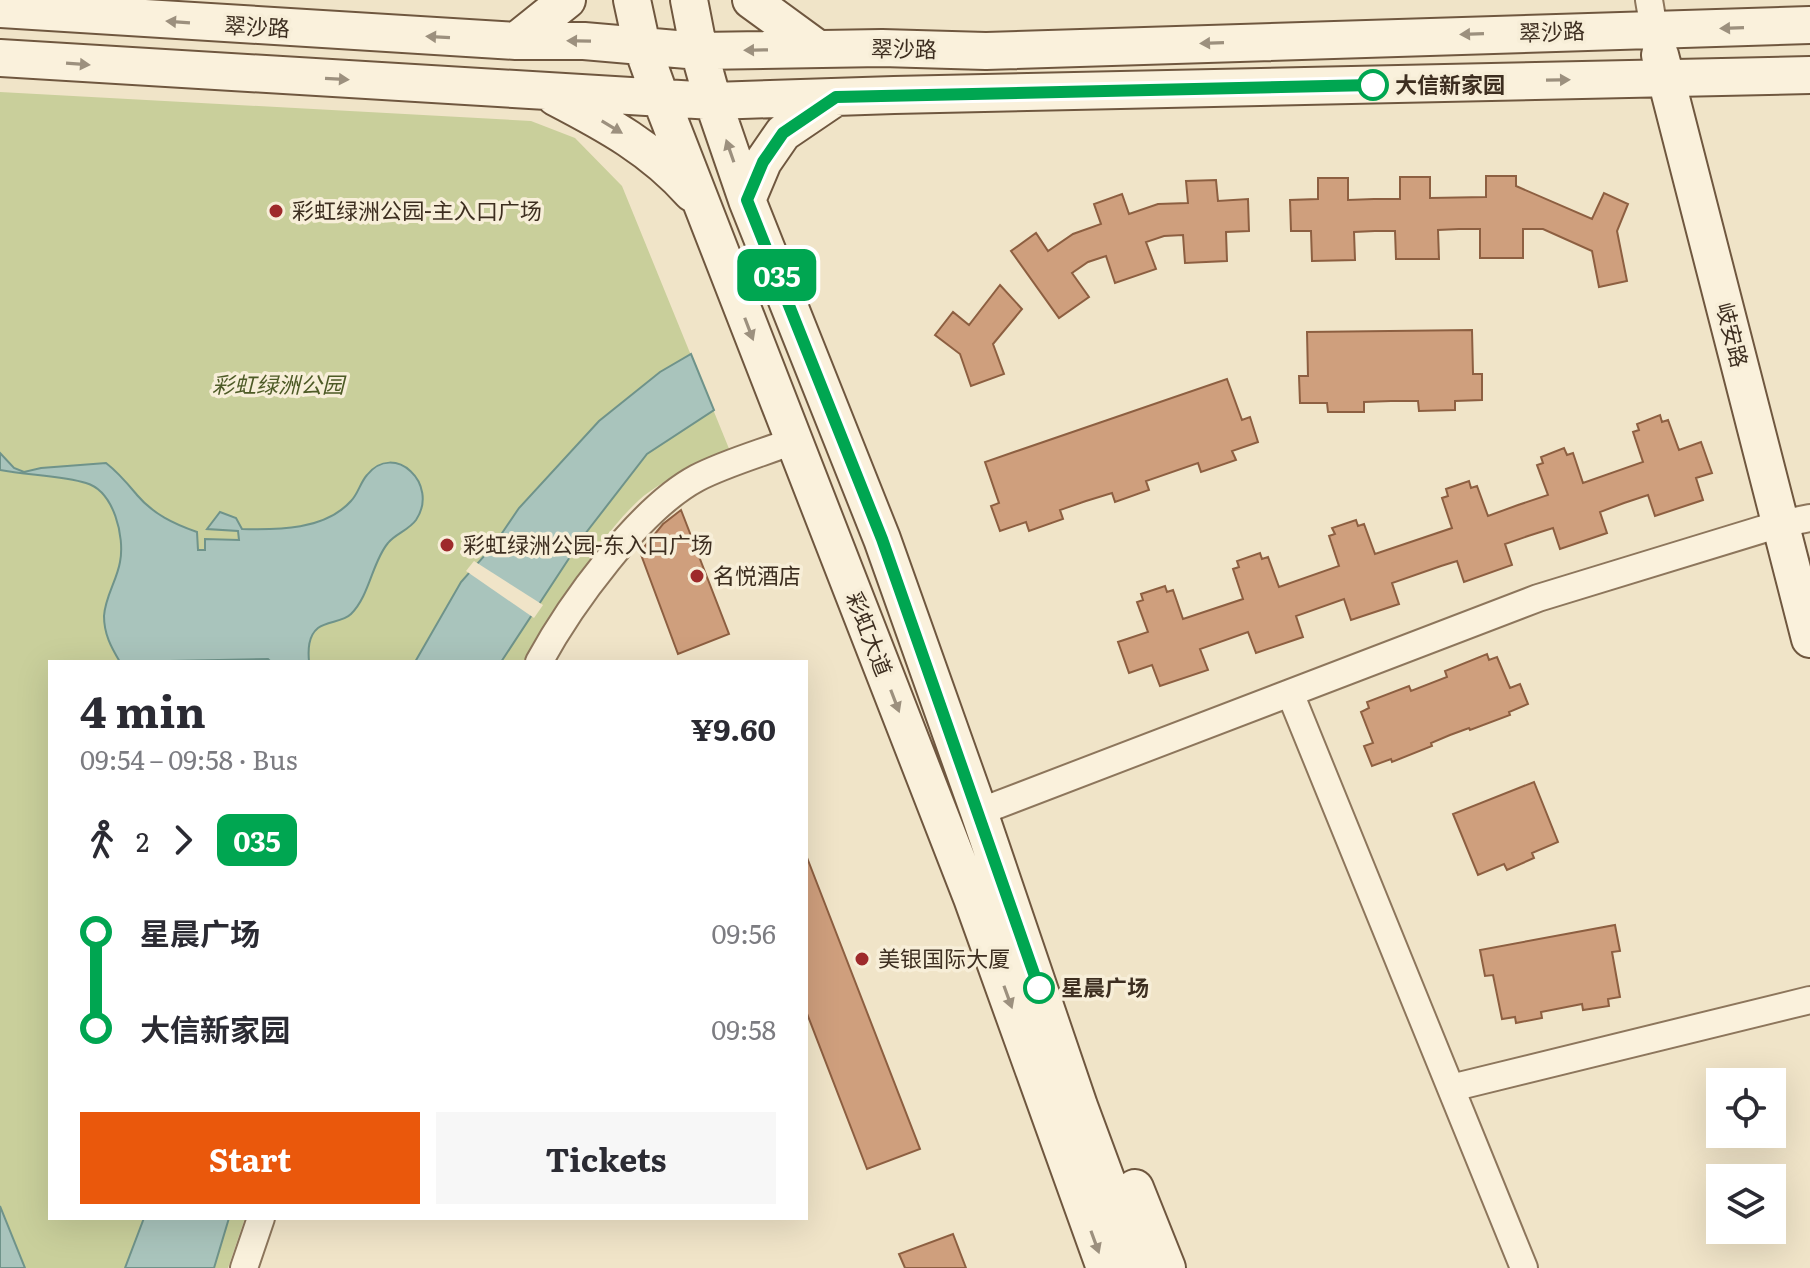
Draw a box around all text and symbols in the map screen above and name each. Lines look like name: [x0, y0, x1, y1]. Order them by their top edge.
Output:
street label: 翠沙路: [223, 7, 291, 44]
street label: 翠沙路: [1518, 13, 1586, 48]
one-way arrow: [165, 15, 190, 28]
one-way arrow: [1719, 21, 1744, 34]
one-way arrow: [1459, 28, 1484, 41]
one-way arrow: [425, 30, 450, 43]
street label: 翠沙路: [871, 30, 937, 65]
one-way arrow: [566, 35, 591, 47]
one-way arrow: [1199, 37, 1224, 50]
one-way arrow: [743, 44, 768, 56]
one-way arrow: [66, 58, 91, 71]
place label: 大信新家园: [1395, 67, 1505, 100]
marker: 大信新家园: [1358, 70, 1388, 100]
one-way arrow: [325, 73, 350, 86]
one-way arrow: [1546, 74, 1571, 87]
one-way arrow: [601, 120, 623, 134]
one-way arrow: [723, 138, 736, 162]
place label: 彩虹绿洲公园-主入口广场: [292, 193, 542, 226]
marker: 彩虹绿洲公园-主入口广场: [267, 202, 285, 220]
line badge: 035: [731, 249, 823, 301]
text: 035: [753, 254, 801, 296]
street label: 岐安路: [1709, 299, 1757, 371]
one-way arrow: [743, 317, 756, 341]
park label: 彩虹绿洲公园: [212, 367, 347, 400]
place label: 彩虹绿洲公园-东入口广场: [463, 527, 713, 560]
marker: 彩虹绿洲公园-东入口广场: [438, 536, 456, 554]
place label: 名悦酒店: [713, 558, 801, 591]
marker: 名悦酒店: [688, 567, 706, 585]
street label: 彩虹大道: [839, 586, 902, 680]
text: 4 min: [80, 676, 206, 742]
one-way arrow: [889, 689, 902, 713]
text: ¥9.60: [691, 706, 776, 750]
text: 09:54 – 09:58 · Bus: [80, 739, 298, 778]
icon: walk: [80, 818, 124, 862]
icon: forward: [161, 818, 205, 862]
text: 035: [233, 819, 281, 861]
text: 2: [136, 821, 149, 860]
text: 星晨广场: [140, 910, 260, 954]
text: 09:56: [712, 913, 776, 952]
place label: 美银国际大厦: [878, 941, 1010, 974]
marker: 美银国际大厦: [853, 950, 871, 968]
place label: 星晨广场: [1061, 970, 1149, 1003]
marker: 星晨广场: [1024, 973, 1054, 1003]
one-way arrow: [1002, 985, 1014, 1009]
text: 大信新家园: [140, 1006, 290, 1050]
text: 09:58: [711, 1009, 776, 1048]
map controls: [1706, 1068, 1786, 1244]
button: locate: [1706, 1068, 1786, 1148]
button: Start: [80, 1112, 420, 1204]
button: Tickets: [436, 1112, 776, 1204]
button: layers: [1706, 1164, 1786, 1244]
one-way arrow: [1090, 1230, 1102, 1254]

